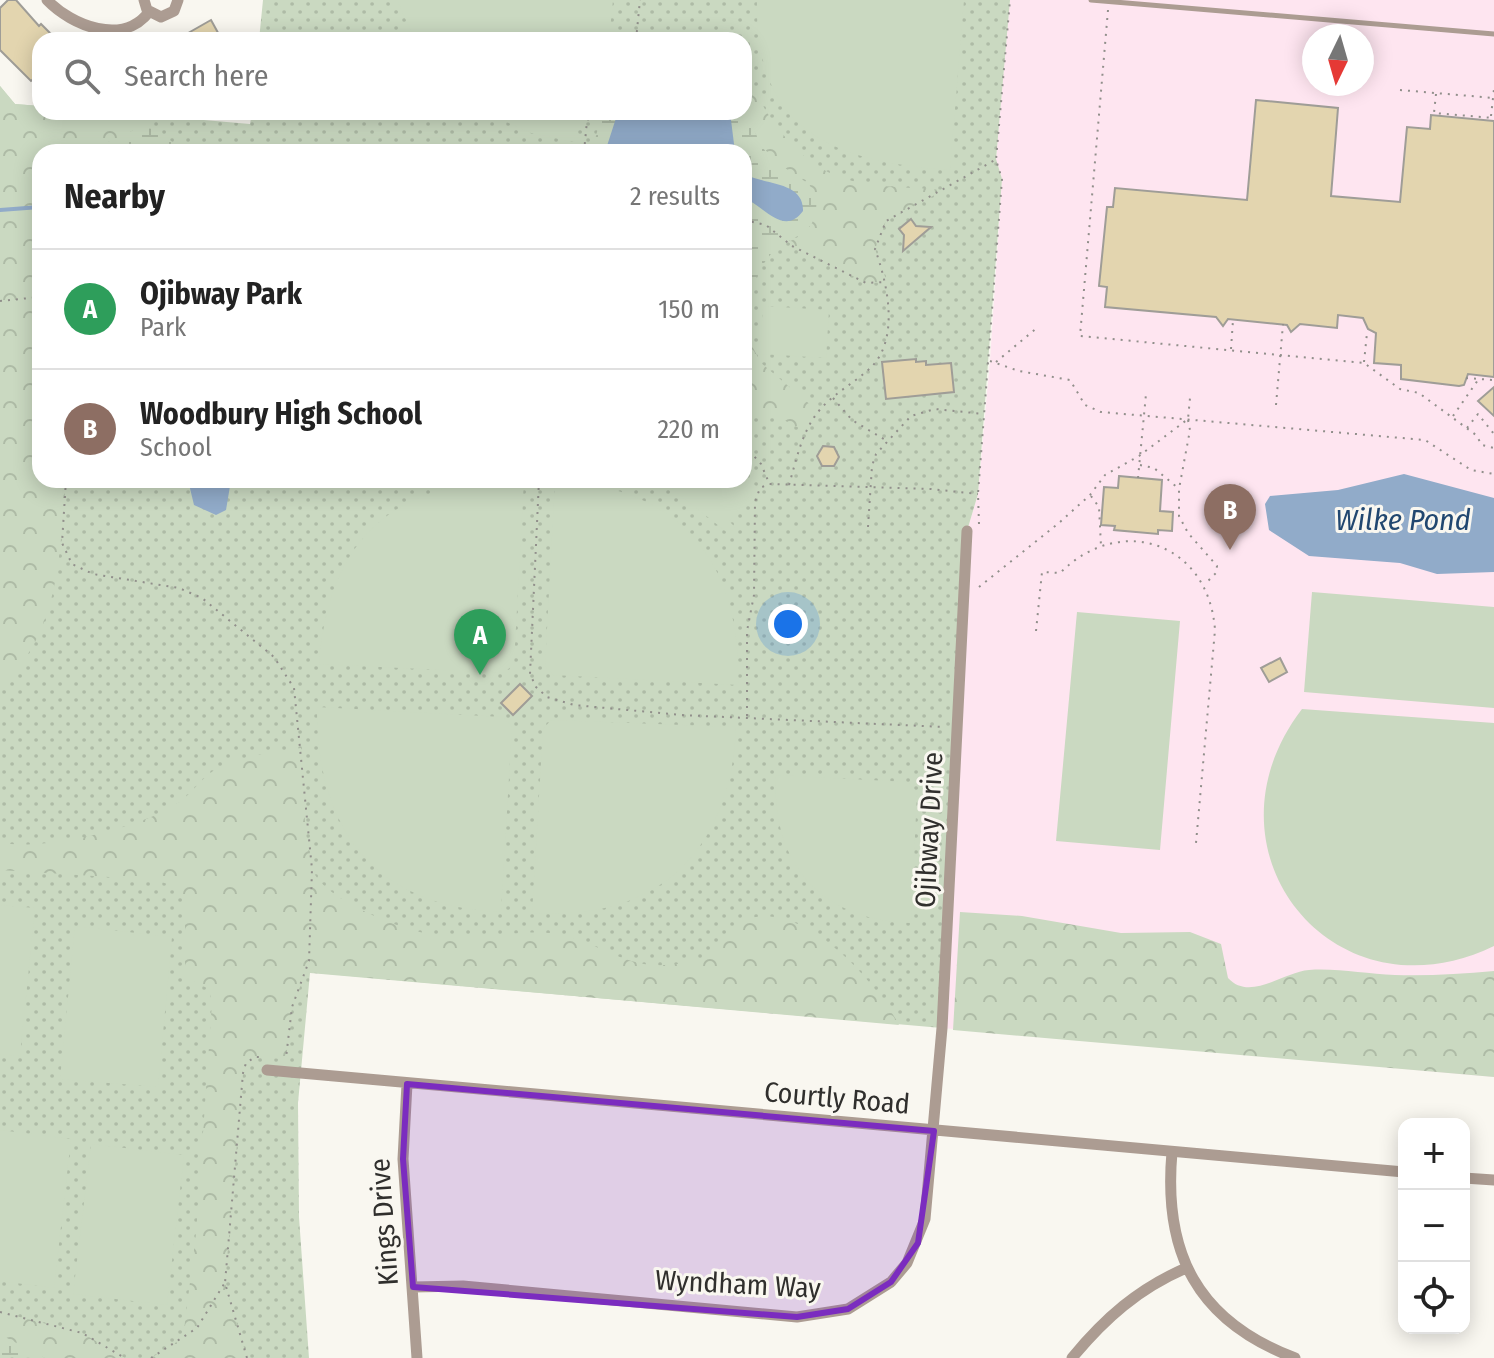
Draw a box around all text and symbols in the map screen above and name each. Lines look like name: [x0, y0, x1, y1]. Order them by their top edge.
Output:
north arrow: [1302, 24, 1374, 96]
search box: [32, 32, 752, 120]
icon: search: [60, 54, 104, 98]
text: Search here: [124, 58, 269, 94]
text: Nearby: [64, 176, 165, 217]
text: 2 results: [630, 181, 720, 212]
text: Ojibway Park: [140, 276, 302, 312]
text: A: [83, 294, 97, 325]
text: 150 m: [658, 294, 720, 325]
text: Park: [140, 312, 186, 343]
text: Woodbury High School: [140, 396, 422, 432]
text: B: [83, 414, 97, 445]
text: 220 m: [657, 414, 720, 445]
text: School: [140, 432, 212, 463]
pin: B: [1204, 484, 1256, 550]
water label: Wilke Pond: [1335, 502, 1471, 538]
your location: [768, 604, 808, 644]
pin: A: [454, 609, 506, 675]
street label: Ojibway Drive: [908, 751, 950, 909]
street label: Courtly Road: [763, 1075, 911, 1121]
map controls: [1398, 1118, 1470, 1334]
button: +: [1398, 1118, 1470, 1190]
street label: Kings Drive: [363, 1157, 405, 1287]
button: −: [1398, 1190, 1470, 1262]
button: locate: [1398, 1262, 1470, 1334]
street label: Wyndham Way: [654, 1263, 822, 1305]

